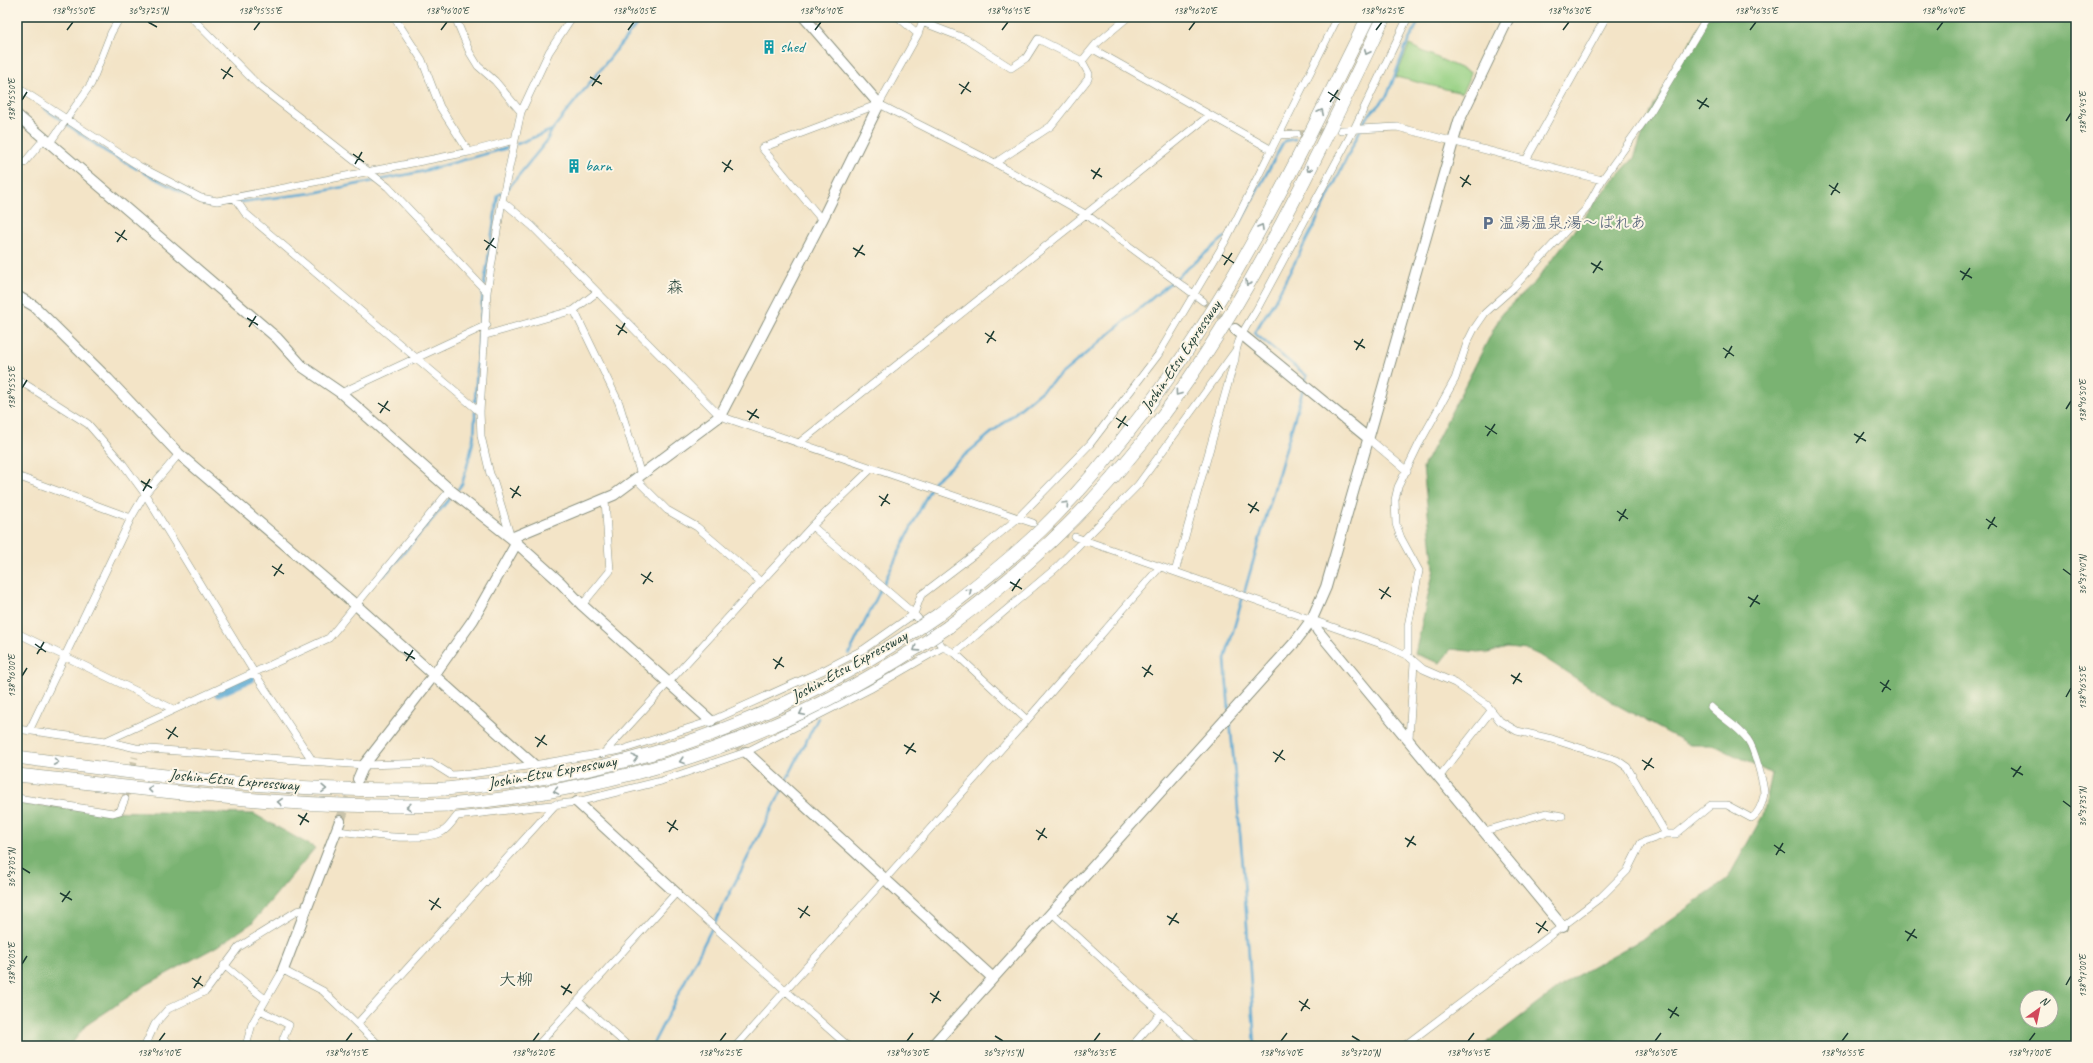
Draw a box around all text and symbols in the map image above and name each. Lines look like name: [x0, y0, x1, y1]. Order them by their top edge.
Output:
text: 138°15'50"E: [51, 4, 96, 17]
text: 36°37'25"N: [128, 4, 170, 17]
text: 138°15'55"E: [238, 4, 283, 17]
text: 138°16'00"E: [425, 4, 470, 17]
text: 138°16'05"E: [612, 4, 657, 17]
text: 138°16'10"E: [799, 4, 844, 17]
text: 138°16'15"E: [986, 4, 1031, 17]
text: 138°16'20"E: [1173, 4, 1218, 17]
text: 138°16'25"E: [1360, 4, 1405, 17]
text: 138°16'30"E: [1547, 4, 1592, 17]
text: 138°16'35"E: [1734, 4, 1779, 17]
text: 138°16'40"E: [1921, 4, 1966, 17]
place label: shed: [780, 37, 807, 57]
building icon: shed: [761, 39, 777, 55]
one-way arrow: [1364, 48, 1372, 55]
text: 138°15'50"E: [5, 77, 18, 122]
text: 138°16'45"E: [2076, 90, 2089, 135]
one-way arrow: [1316, 109, 1324, 116]
place label: barn: [585, 156, 613, 176]
building icon: barn: [566, 158, 582, 174]
one-way arrow: [1307, 164, 1314, 172]
place label: 温湯温泉;湯〜ぱれあ: [1499, 213, 1646, 233]
parking icon: 温湯温泉;湯〜ぱれあ: [1480, 215, 1496, 231]
one-way arrow: [1257, 224, 1264, 232]
district label: 森: [667, 277, 684, 298]
one-way arrow: [1245, 279, 1252, 286]
street label: Joshin-Etsu Expressway: [1136, 295, 1226, 416]
text: 138°15'55"E: [5, 365, 18, 410]
text: 138°16'50"E: [2076, 378, 2089, 423]
one-way arrow: [1175, 389, 1183, 396]
one-way arrow: [1061, 501, 1069, 509]
text: 36°37'40"N: [2076, 553, 2089, 595]
one-way arrow: [965, 589, 972, 596]
street label: Joshin-Etsu Expressway: [787, 625, 912, 707]
one-way arrow: [913, 644, 920, 652]
text: 138°16'00"E: [5, 653, 18, 698]
text: 138°16'55"E: [2076, 665, 2089, 710]
one-way arrow: [799, 708, 807, 716]
street label: Joshin-Etsu Expressway: [485, 751, 619, 793]
one-way arrow: [631, 754, 638, 763]
one-way arrow: [679, 756, 686, 765]
one-way arrow: [53, 757, 59, 766]
street label: Joshin-Etsu Expressway: [167, 764, 301, 796]
one-way arrow: [147, 785, 153, 794]
one-way arrow: [321, 785, 327, 794]
text: 36°37'35"N: [2076, 785, 2089, 827]
one-way arrow: [553, 787, 559, 795]
one-way arrow: [277, 798, 283, 807]
one-way arrow: [406, 802, 412, 811]
text: 36°37'05"N: [5, 846, 18, 888]
text: 138°16'05"E: [5, 941, 18, 986]
text: 138°17'00"E: [2076, 953, 2089, 998]
district label: 大柳: [499, 969, 533, 990]
north arrow: [2019, 989, 2059, 1029]
text: N: [2038, 993, 2053, 1010]
text: 138°16'10"E: [137, 1046, 182, 1059]
text: 138°16'15"E: [324, 1046, 369, 1059]
text: 138°16'20"E: [511, 1046, 556, 1059]
text: 138°16'25"E: [698, 1046, 743, 1059]
text: 138°16'30"E: [885, 1046, 930, 1059]
text: 36°37'15"N: [983, 1046, 1025, 1059]
text: 138°16'35"E: [1072, 1046, 1117, 1059]
text: 138°16'40"E: [1259, 1046, 1304, 1059]
text: 36°37'20"N: [1340, 1046, 1382, 1059]
text: 138°16'45"E: [1446, 1046, 1491, 1059]
text: 138°16'50"E: [1633, 1046, 1678, 1059]
text: 138°16'55"E: [1820, 1046, 1865, 1059]
text: 138°17'00"E: [2007, 1046, 2052, 1059]

